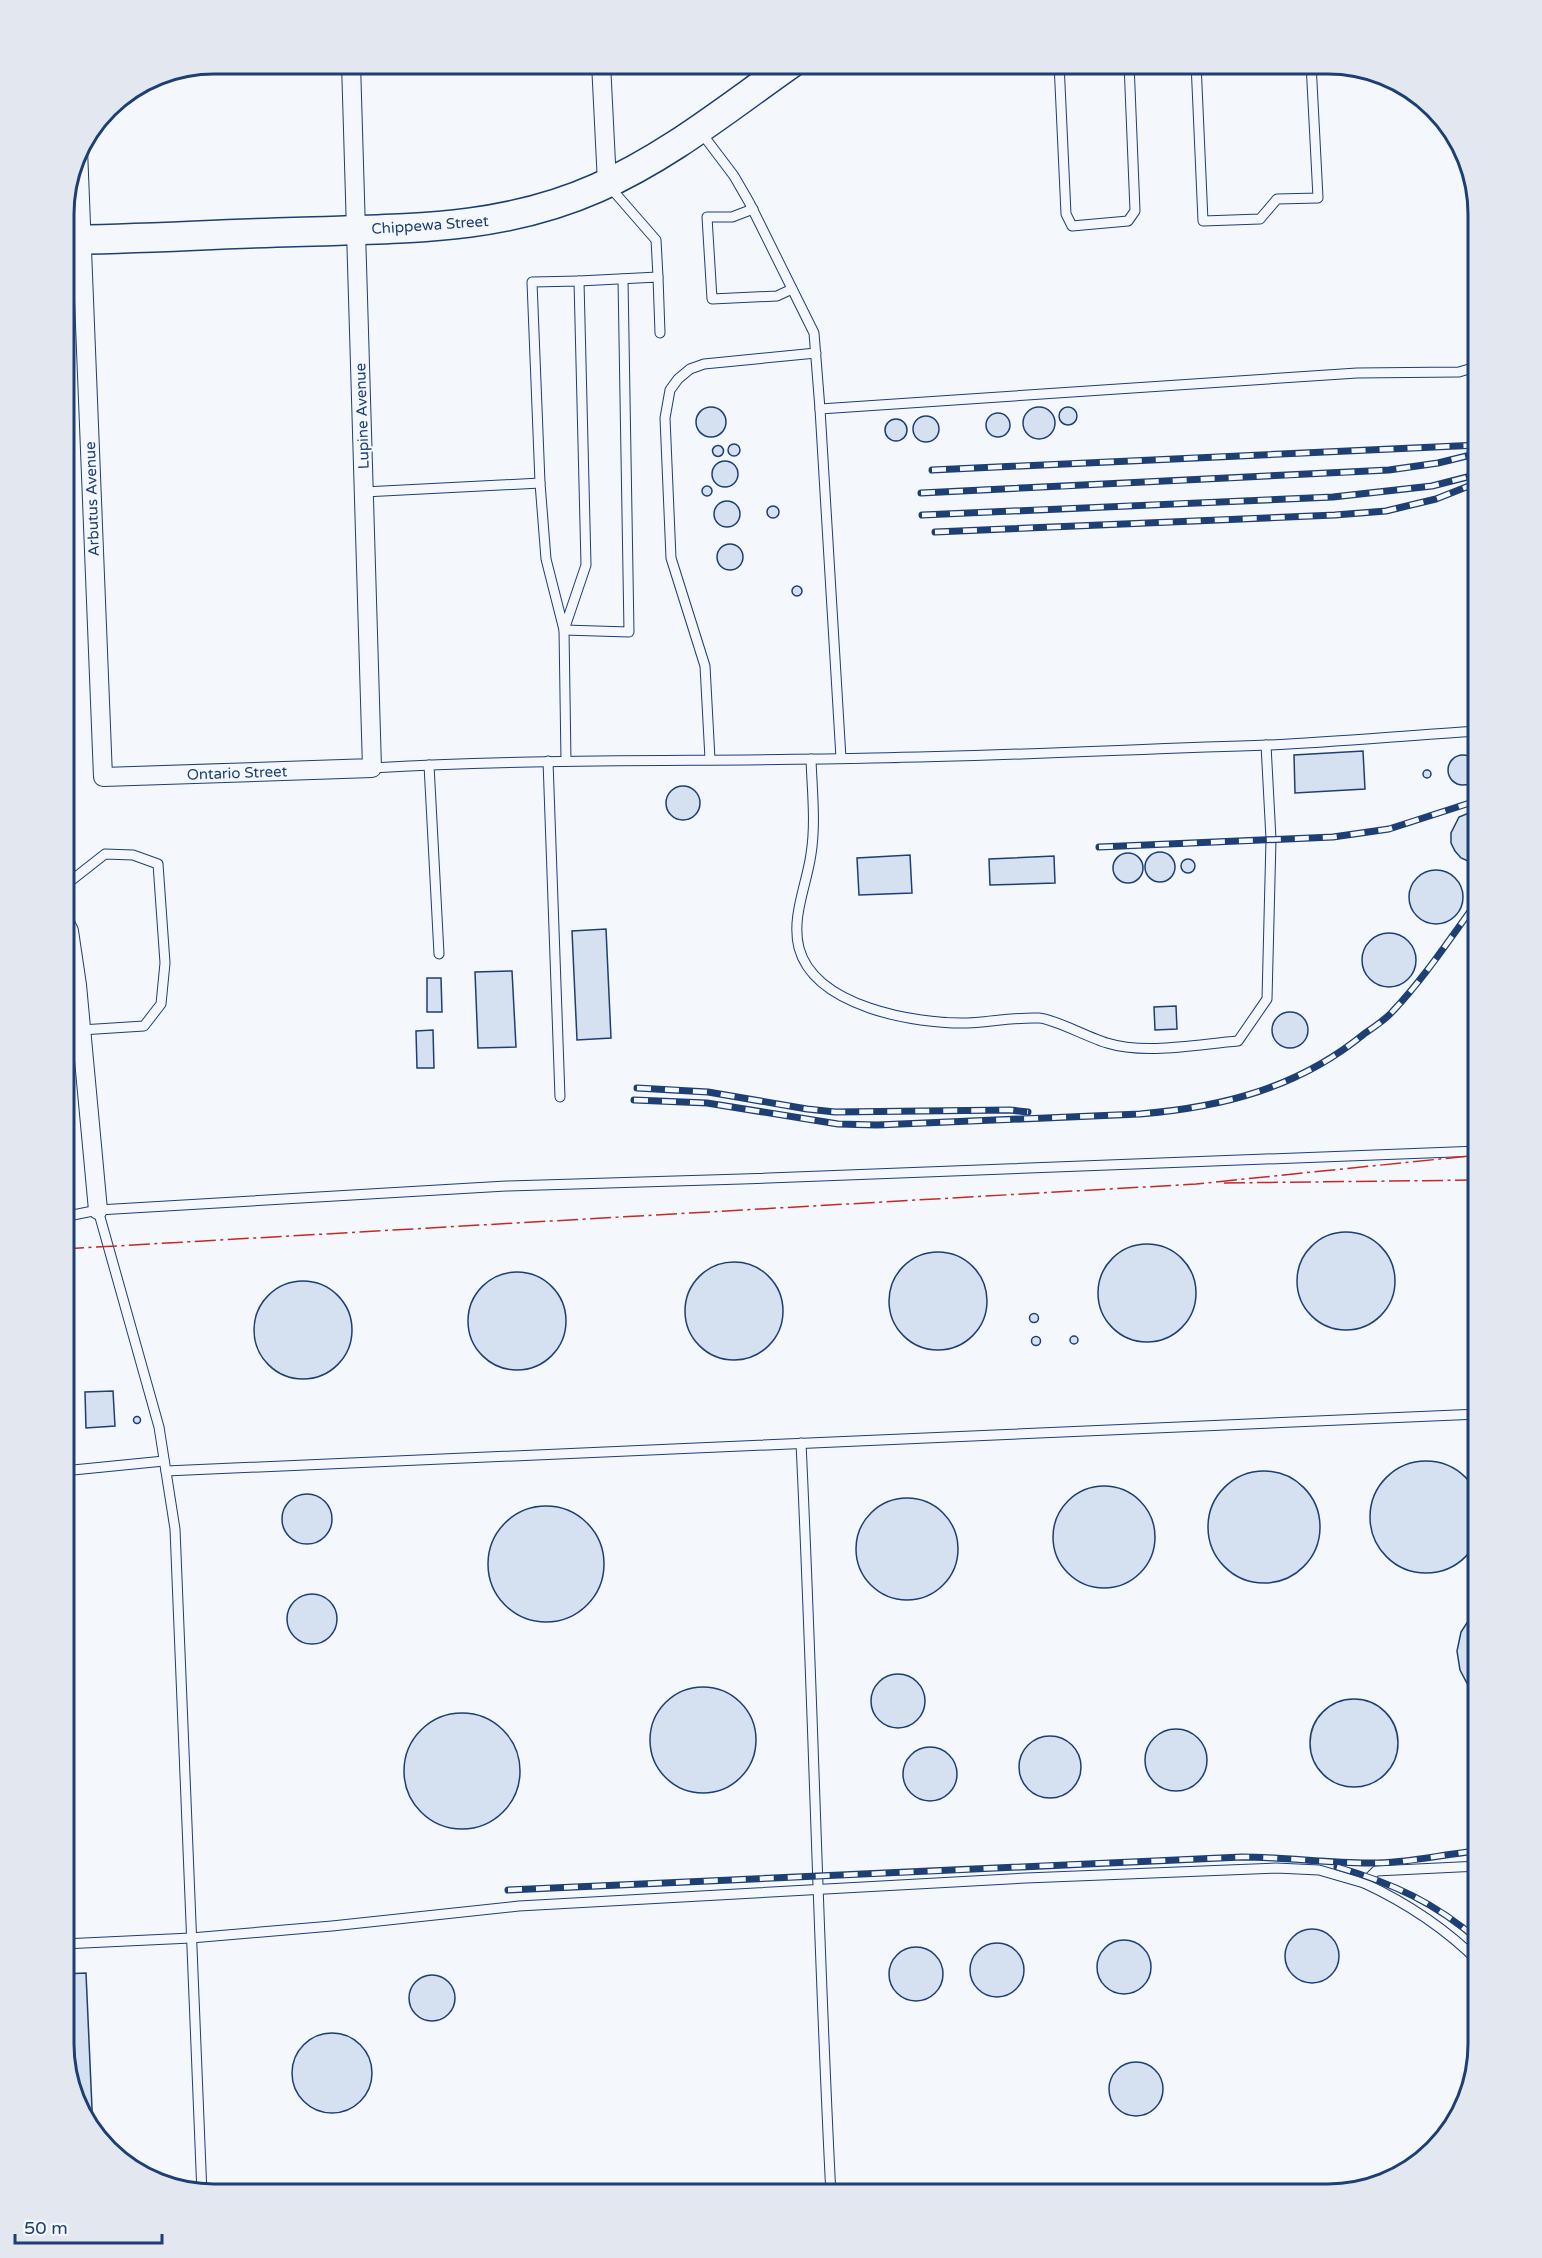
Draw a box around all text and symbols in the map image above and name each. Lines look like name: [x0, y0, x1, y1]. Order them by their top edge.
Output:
street label: Chippewa Street: [371, 212, 490, 238]
street label: Lupine Avenue: [351, 363, 373, 469]
street label: Arbutus Avenue: [81, 441, 103, 557]
street label: Ontario Street: [186, 762, 288, 784]
scale bar: [15, 2207, 162, 2245]
text: 50 m: [24, 2217, 68, 2239]

